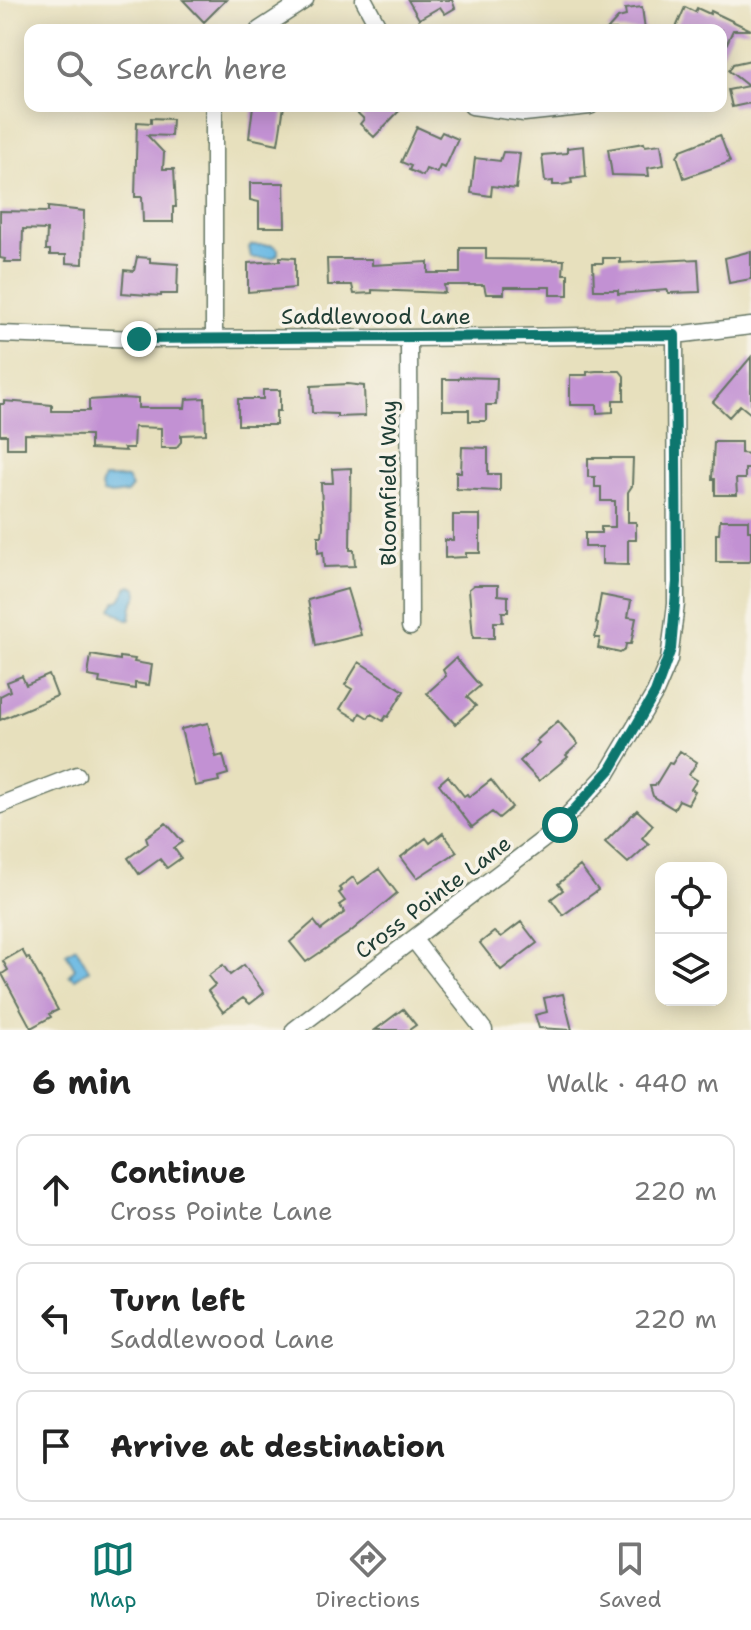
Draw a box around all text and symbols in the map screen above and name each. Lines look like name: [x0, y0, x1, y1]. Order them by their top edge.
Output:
search box: [24, 24, 727, 112]
icon: search: [52, 46, 96, 90]
text: Search here: [116, 48, 287, 89]
street label: Saddlewood Lane: [281, 302, 471, 331]
route end: [121, 321, 157, 357]
street label: Bloomfield Way: [374, 400, 403, 566]
route start: [542, 807, 578, 843]
street label: Cross Pointe Lane: [349, 829, 517, 965]
map controls: [655, 862, 727, 1006]
button: locate: [655, 862, 727, 934]
button: layers: [655, 934, 727, 1006]
text: 6 min: [32, 1059, 131, 1105]
text: Walk · 440 m: [546, 1065, 719, 1100]
text: Continue: [110, 1152, 246, 1193]
icon: ahead: [34, 1168, 78, 1212]
text: 220 m: [633, 1173, 717, 1208]
text: Cross Pointe Lane: [110, 1193, 333, 1228]
text: Turn left: [110, 1280, 245, 1321]
icon: left: [34, 1296, 78, 1340]
text: 220 m: [633, 1301, 717, 1336]
text: Saddlewood Lane: [110, 1321, 335, 1356]
icon: arrive: [34, 1424, 78, 1468]
text: Arrive at destination: [110, 1426, 445, 1467]
tab: Map: [89, 1537, 137, 1614]
tab: Directions: [315, 1537, 420, 1614]
tab: Saved: [599, 1537, 662, 1614]

